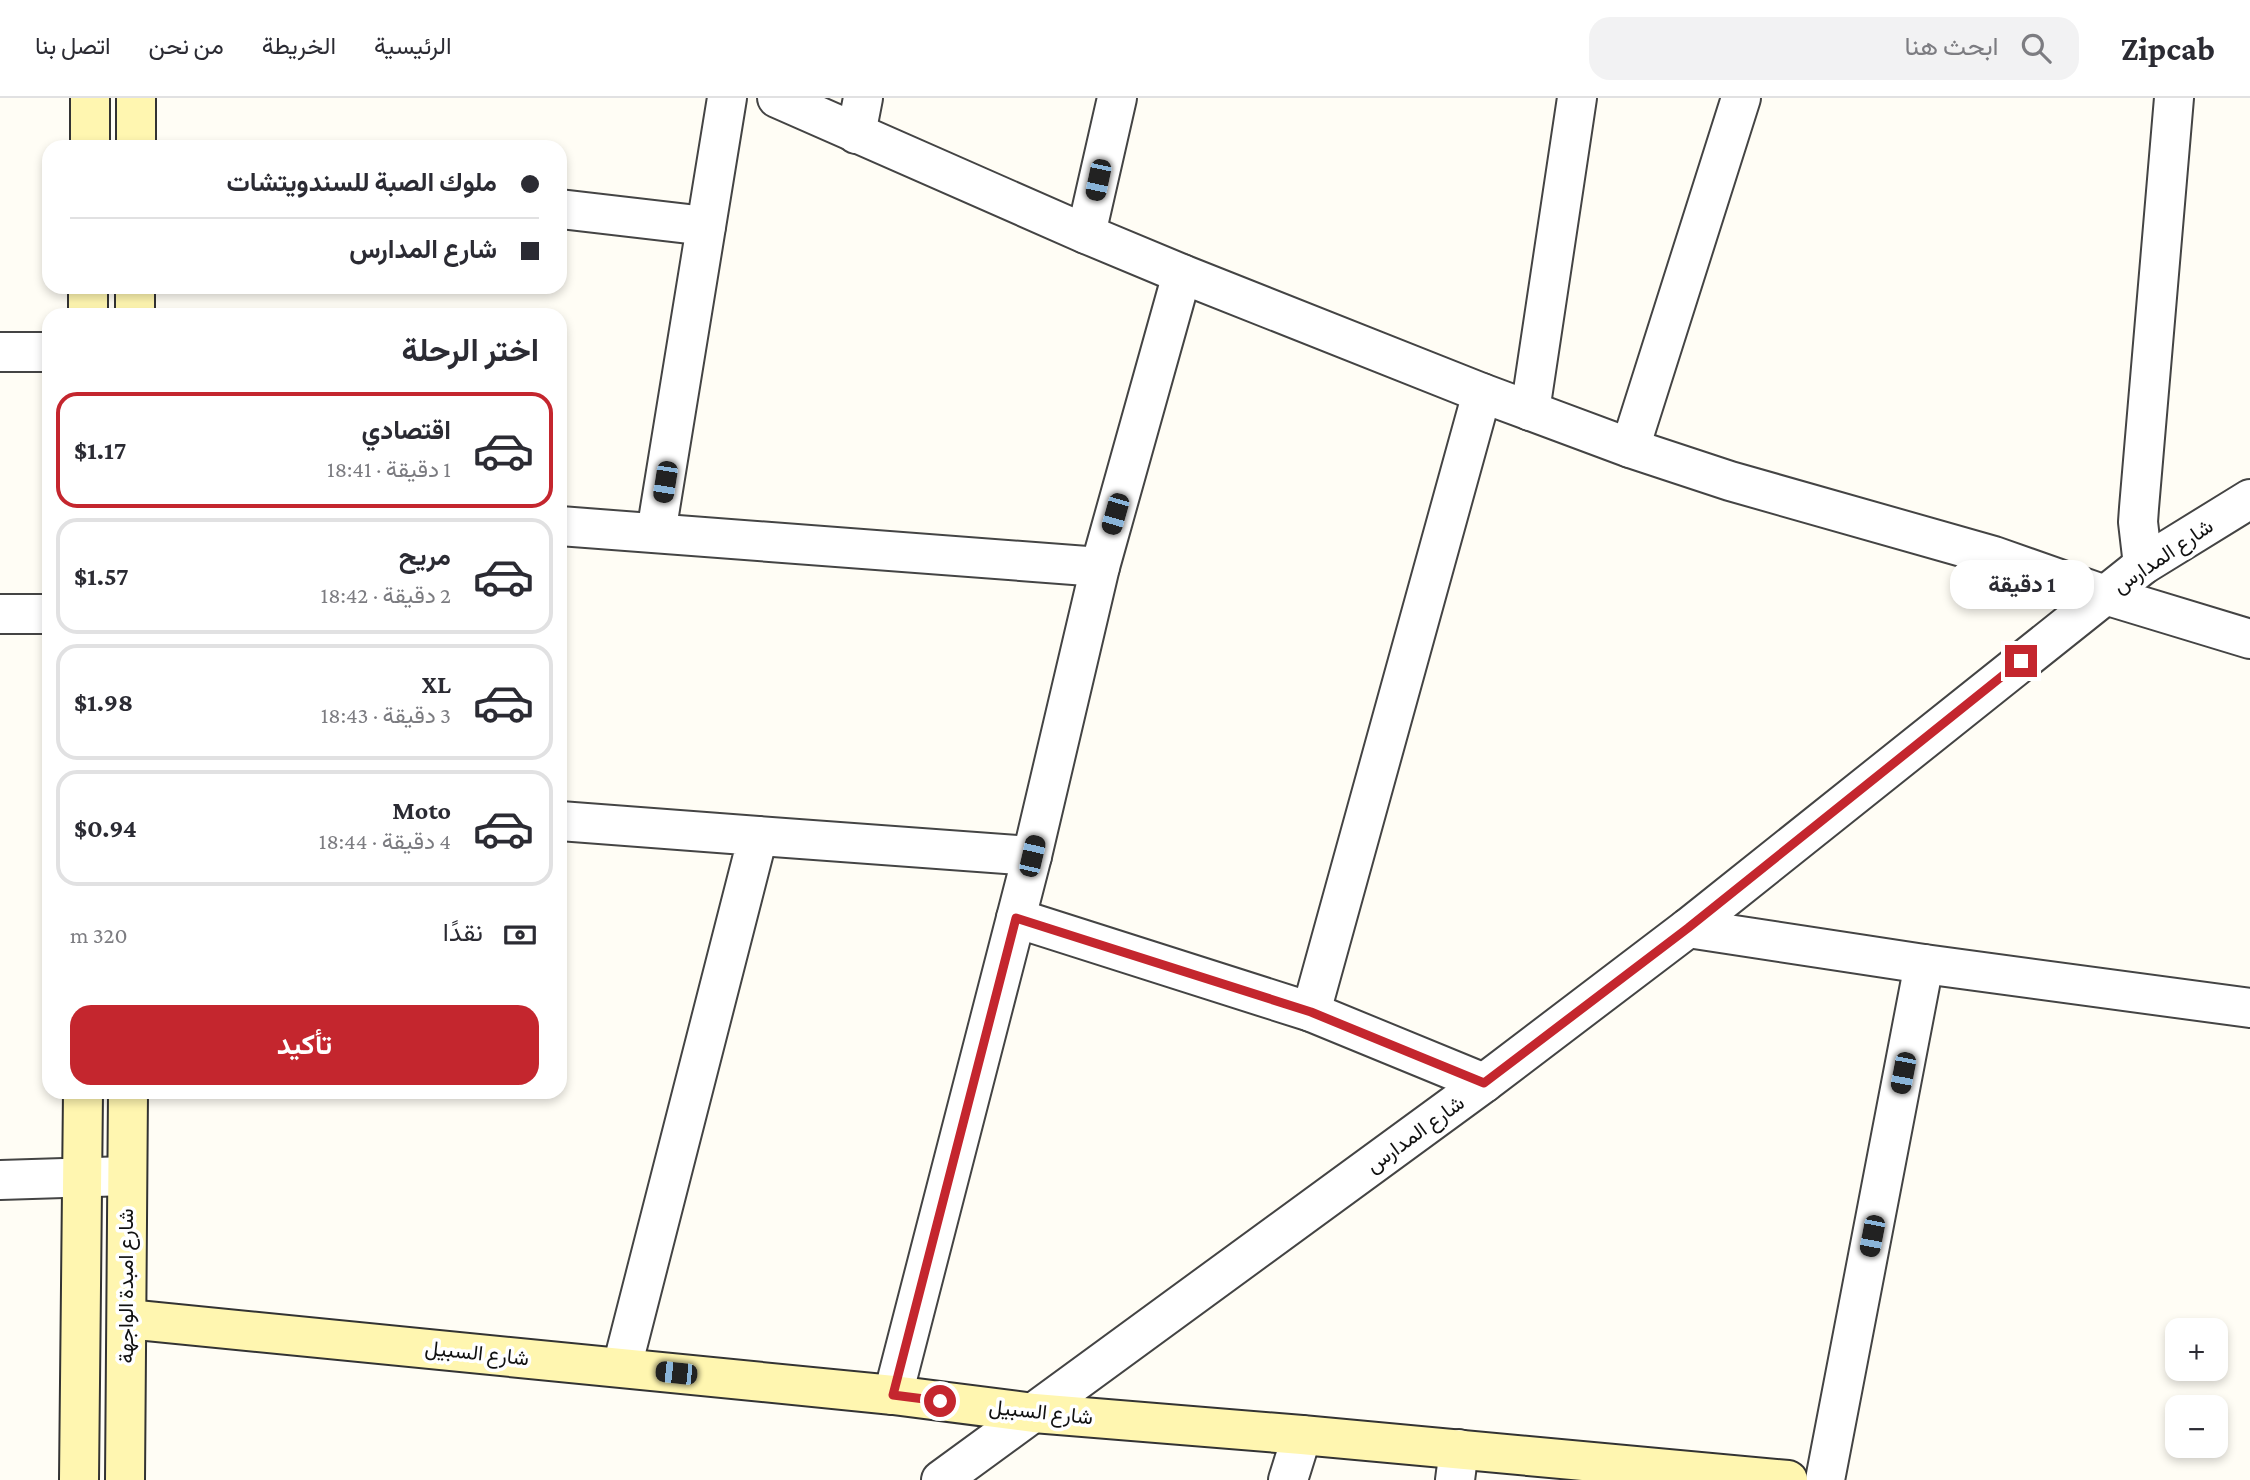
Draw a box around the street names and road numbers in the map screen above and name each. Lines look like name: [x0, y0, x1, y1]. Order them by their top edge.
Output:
street label: شارع المدارس: [2108, 514, 2219, 600]
street label: شارع المدارس: [1361, 1090, 1470, 1179]
street label: شارع امبدة الواجهة: [114, 1209, 140, 1363]
street label: شارع السبيل: [424, 1336, 530, 1372]
street label: شارع السبيل: [988, 1395, 1094, 1431]

